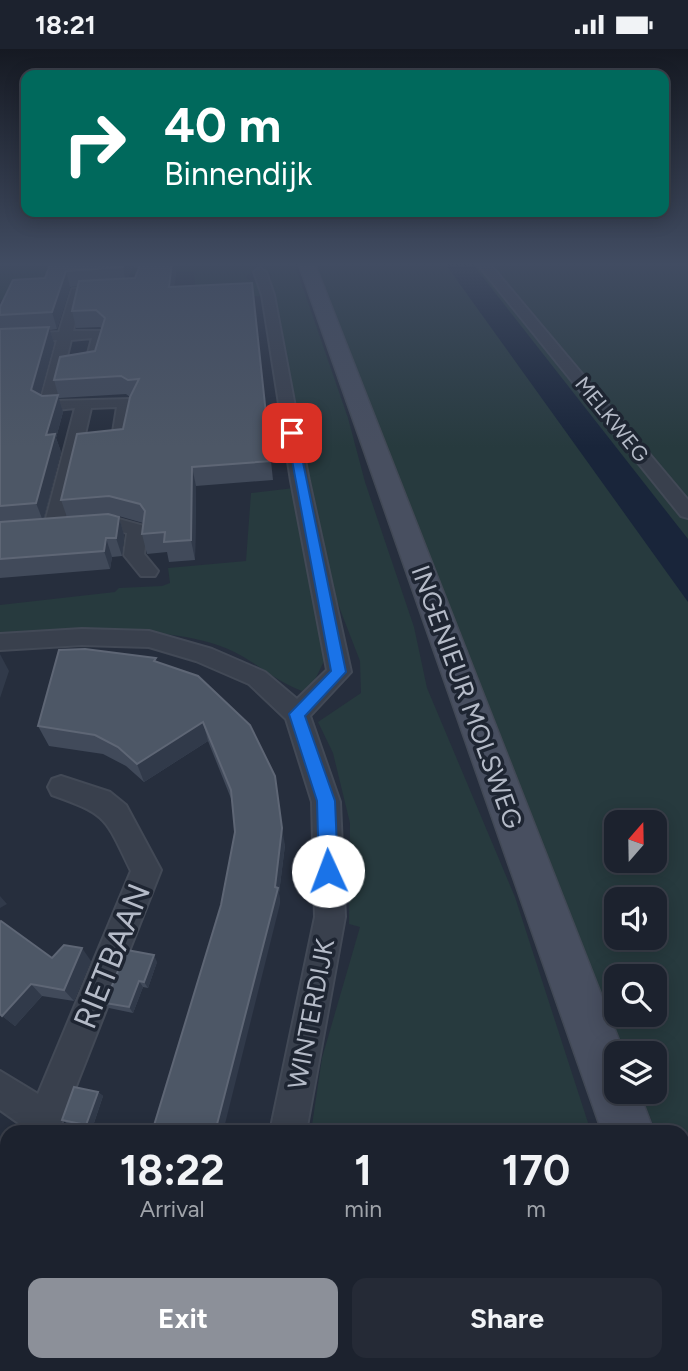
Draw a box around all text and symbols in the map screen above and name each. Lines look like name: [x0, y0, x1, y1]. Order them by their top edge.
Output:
text: 18:21: [35, 9, 96, 41]
text: 40 m: [164, 95, 281, 154]
icon: right: [49, 98, 140, 189]
text: Binnendijk: [164, 155, 312, 193]
street label: MELKWEG: [570, 371, 654, 467]
pin: [262, 403, 322, 463]
icon: arrive: [273, 414, 311, 452]
street label: INGENIEUR MOLSWEG: [404, 561, 530, 833]
north arrow: [604, 810, 667, 873]
map controls: [604, 810, 667, 1104]
position arrow: [291, 834, 365, 908]
street label: RIETBAAN: [66, 878, 158, 1034]
button: sound: [604, 887, 667, 950]
street label: WINTERDIJK: [281, 936, 341, 1092]
button: search: [604, 964, 667, 1027]
button: layers: [604, 1041, 667, 1104]
text: 18:22: [120, 1145, 225, 1196]
text: 1: [354, 1145, 372, 1196]
text: 170: [502, 1145, 570, 1196]
text: Arrival: [140, 1195, 205, 1223]
text: min: [344, 1195, 382, 1223]
text: m: [526, 1195, 546, 1223]
button: Exit: [28, 1278, 338, 1358]
button: Share: [352, 1278, 662, 1358]

